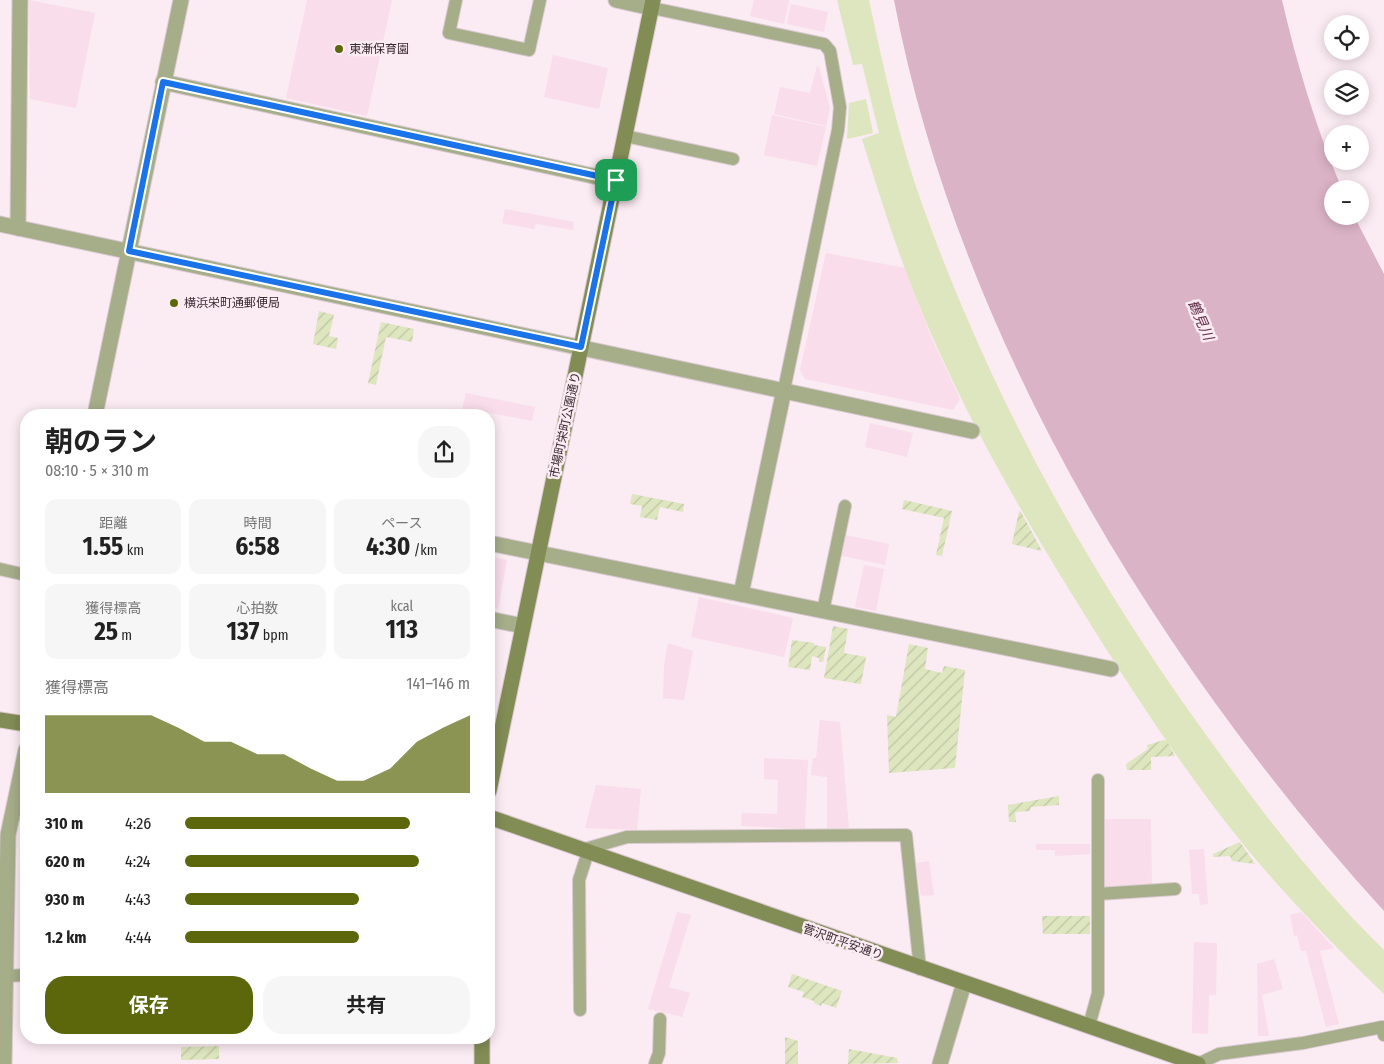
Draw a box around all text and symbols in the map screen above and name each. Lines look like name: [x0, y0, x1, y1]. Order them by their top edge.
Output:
map controls: [1324, 15, 1369, 225]
button: locate: [1324, 15, 1369, 60]
place label: 東漸保育園: [349, 42, 409, 56]
marker: 東漸保育園: [333, 43, 345, 55]
button: layers: [1324, 70, 1369, 115]
button: +: [1324, 125, 1369, 170]
pin: [595, 159, 637, 201]
icon: arrive: [602, 166, 630, 194]
button: −: [1324, 180, 1369, 225]
place label: 横浜栄町通郵便局: [184, 296, 280, 310]
marker: 横浜栄町通郵便局: [168, 297, 180, 309]
water label: 鶴見川: [1184, 298, 1218, 345]
street label: 市場町栄町公園通り: [547, 371, 583, 479]
text: 朝のラン: [45, 425, 157, 458]
button: share: [418, 426, 470, 478]
text: 08:10 · 5 × 310 m: [45, 461, 149, 480]
text: 距離: [99, 515, 127, 532]
text: 時間: [243, 515, 271, 532]
text: ペース: [381, 515, 422, 532]
text: 1.55: [82, 532, 123, 562]
text: 6:58: [235, 532, 280, 562]
text: 4:30: [366, 532, 410, 562]
text: km: [123, 542, 144, 559]
text: /km: [410, 542, 438, 559]
text: kcal: [390, 598, 413, 615]
text: 獲得標高: [85, 600, 141, 617]
text: 心拍数: [236, 600, 278, 617]
text: 113: [386, 615, 418, 645]
text: 25: [94, 617, 118, 647]
text: 137: [227, 617, 259, 647]
text: m: [118, 627, 132, 644]
text: bpm: [259, 627, 288, 644]
text: 141–146 m: [406, 674, 470, 693]
text: 獲得標高: [45, 678, 109, 697]
text: 310 m: [45, 814, 83, 833]
text: 4:26: [125, 814, 151, 833]
text: 620 m: [45, 852, 85, 871]
text: 4:24: [125, 852, 151, 871]
text: 930 m: [45, 890, 85, 909]
text: 4:43: [125, 890, 151, 909]
street label: 菅沢町平安通り: [801, 922, 885, 962]
text: 1.2 km: [45, 928, 87, 947]
text: 4:44: [125, 928, 152, 947]
button: 保存: [45, 976, 253, 1034]
button: 共有: [263, 976, 470, 1034]

